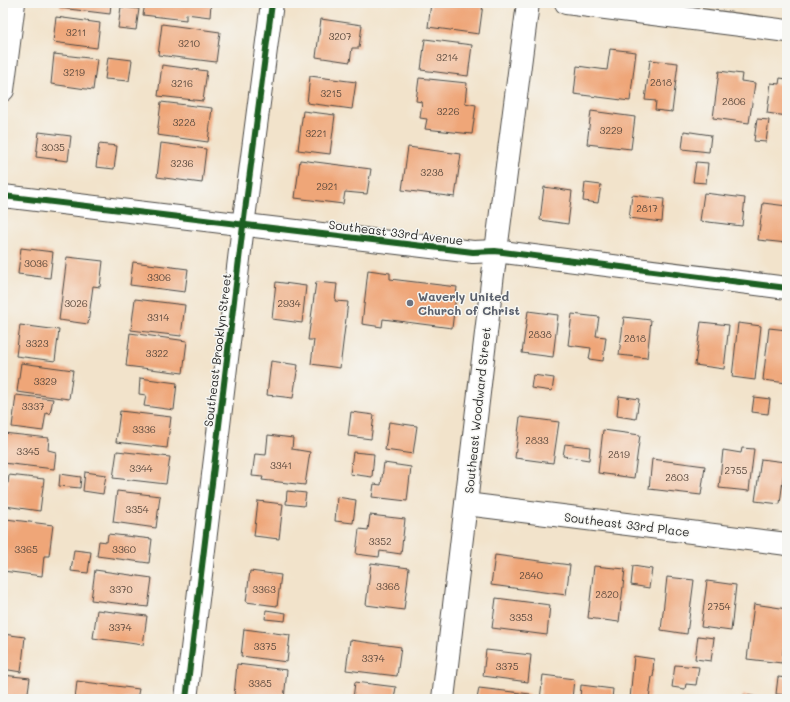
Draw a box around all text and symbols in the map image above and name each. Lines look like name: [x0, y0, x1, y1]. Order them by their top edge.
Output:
house number: 3211: [66, 25, 86, 39]
house number: 3207: [328, 29, 352, 43]
house number: 3210: [178, 36, 200, 50]
house number: 3214: [436, 50, 458, 64]
house number: 3219: [63, 65, 85, 79]
house number: 2818: [650, 75, 672, 89]
house number: 3216: [171, 76, 193, 90]
house number: 3215: [320, 86, 342, 100]
house number: 2806: [722, 94, 746, 108]
house number: 3226: [436, 104, 460, 118]
house number: 3228: [172, 115, 196, 129]
house number: 3229: [600, 123, 623, 137]
house number: 3221: [305, 126, 327, 140]
house number: 3035: [41, 140, 65, 154]
house number: 3236: [170, 156, 194, 170]
house number: 3238: [420, 165, 444, 179]
house number: 2921: [316, 179, 338, 193]
house number: 2817: [636, 201, 658, 215]
street label: Southeast 33rd Avenue: [328, 216, 464, 248]
house number: 3036: [24, 256, 48, 270]
house number: 3306: [147, 270, 171, 284]
street label: Southeast Brooklyn Street: [200, 272, 234, 428]
place label: Waverly United Church of Christ: [418, 288, 520, 318]
house number: 3026: [64, 296, 88, 310]
house number: 2934: [277, 296, 301, 310]
marker: Waverly United Church of Christ: [405, 298, 415, 308]
house number: 3314: [147, 310, 169, 324]
street label: Southeast Woodward Street: [460, 326, 494, 494]
house number: 2838: [528, 327, 552, 341]
house number: 2818: [624, 331, 646, 345]
house number: 3323: [25, 336, 49, 350]
house number: 3322: [146, 346, 168, 360]
house number: 3329: [33, 374, 57, 388]
house number: 3337: [21, 399, 45, 413]
house number: 3336: [132, 422, 156, 436]
house number: 2833: [525, 433, 549, 447]
house number: 3345: [16, 444, 40, 458]
house number: 2819: [608, 447, 630, 461]
house number: 3341: [270, 458, 292, 472]
house number: 3344: [129, 461, 153, 475]
house number: 2755: [725, 463, 748, 477]
house number: 2803: [665, 470, 689, 484]
house number: 3354: [125, 502, 149, 516]
street label: Southeast 33rd Place: [563, 508, 691, 540]
house number: 3352: [368, 534, 392, 548]
house number: 3365: [14, 542, 38, 556]
house number: 3360: [112, 542, 136, 556]
house number: 2840: [519, 568, 543, 582]
house number: 3368: [376, 579, 400, 593]
house number: 3370: [109, 582, 133, 596]
house number: 3363: [252, 582, 276, 596]
house number: 2820: [595, 587, 619, 601]
house number: 2754: [708, 599, 731, 613]
house number: 3353: [509, 610, 533, 624]
house number: 3374: [108, 620, 132, 634]
house number: 3375: [253, 639, 277, 653]
house number: 3374: [361, 651, 385, 665]
house number: 3375: [495, 659, 519, 673]
house number: 3385: [248, 676, 272, 690]

